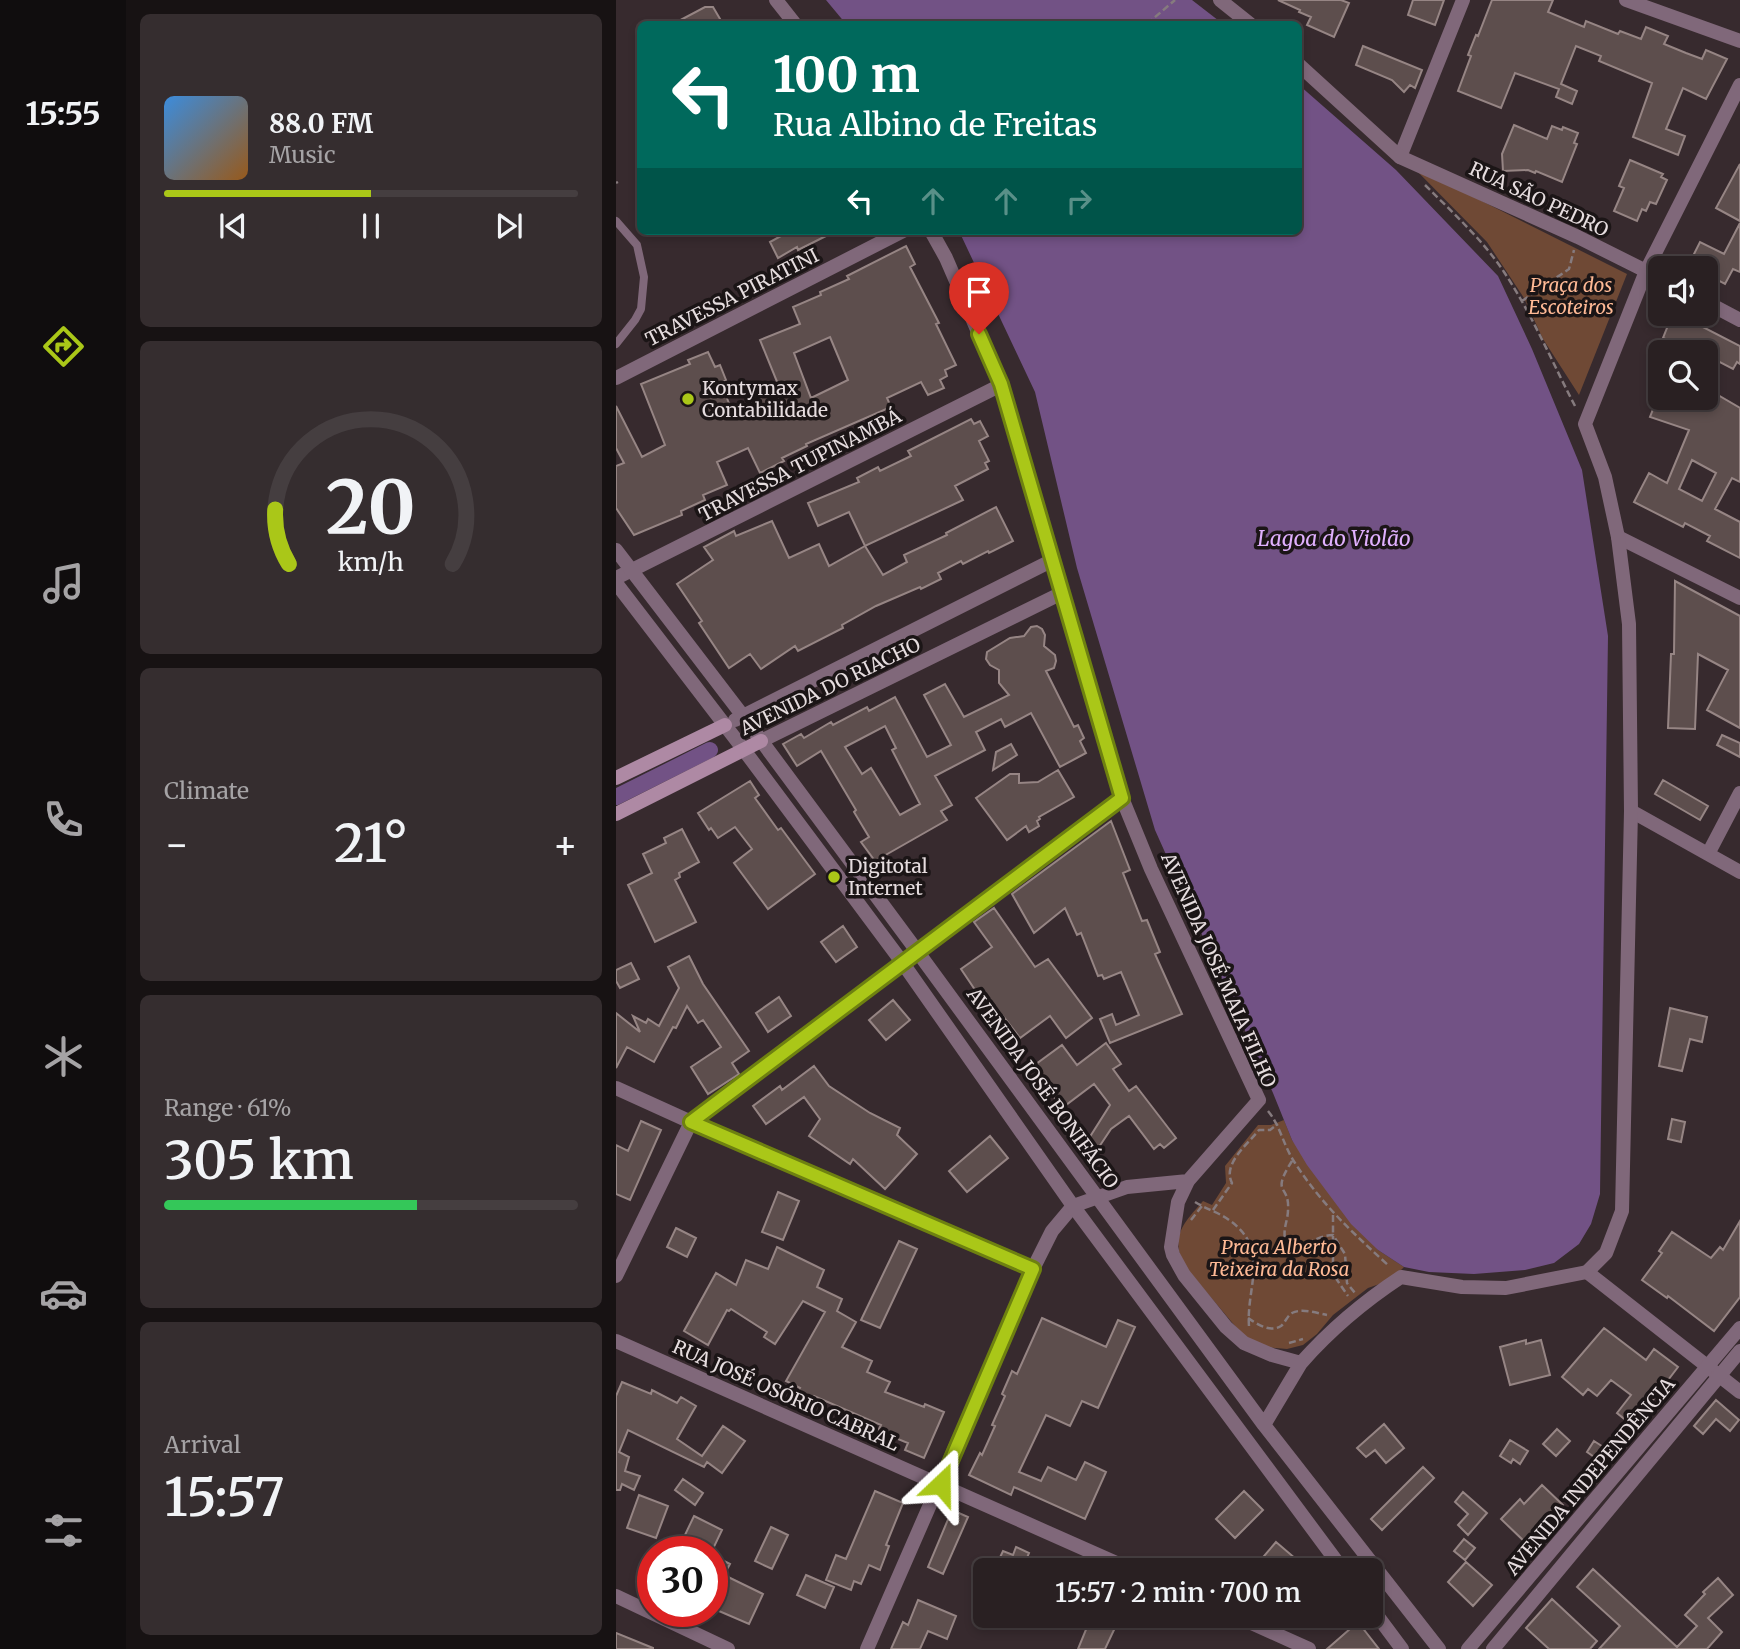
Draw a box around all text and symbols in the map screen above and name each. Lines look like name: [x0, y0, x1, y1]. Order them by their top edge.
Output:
text: 100 m: [773, 44, 920, 105]
icon: left: [658, 49, 749, 140]
text: 15:55: [25, 94, 101, 134]
text: Rua Albino de Freitas: [773, 105, 1098, 145]
text: 88.0 FM: [269, 107, 373, 140]
text: Music: [269, 140, 336, 169]
street label: RUA SÃO PEDRO: [1466, 156, 1613, 242]
icon: left: [841, 182, 879, 220]
icon: ahead: [914, 182, 952, 220]
icon: ahead: [987, 182, 1025, 220]
icon: right: [1060, 182, 1098, 220]
icon: previous: [214, 207, 252, 245]
icon: pause: [352, 207, 390, 245]
icon: next: [490, 207, 528, 245]
street label: TRAVESSA PIRATINI: [641, 243, 823, 351]
map controls: [1648, 256, 1718, 410]
button: sound: [1648, 256, 1718, 326]
pin: [949, 262, 1009, 334]
icon: arrive: [960, 273, 998, 311]
park label: Praça dos Escoteiros: [1528, 273, 1614, 319]
icon: directions: [39, 322, 88, 371]
button: search: [1648, 340, 1718, 410]
place label: Kontymax Contabilidade: [702, 376, 828, 422]
marker: Kontymax Contabilidade: [680, 391, 696, 407]
street label: TRAVESSA TUPINAMBÁ: [695, 403, 906, 527]
text: 20: [326, 462, 416, 554]
water label: Lagoa do Violão: [1257, 525, 1411, 552]
text: km/h: [338, 545, 404, 577]
icon: music: [39, 559, 88, 608]
street label: AVENIDA DO RIACHO: [735, 632, 924, 741]
text: Climate: [164, 776, 249, 805]
icon: phone: [39, 795, 88, 844]
text: 21°: [334, 811, 408, 876]
text: −: [164, 821, 189, 868]
text: +: [553, 821, 578, 868]
street label: AVENIDA JOSÉ MAIA FILHO: [1156, 848, 1282, 1091]
place label: Digitotal Internet: [848, 854, 928, 900]
marker: Digitotal Internet: [826, 869, 842, 885]
street label: AVENIDA JOSÉ BONIFÁCIO: [961, 982, 1124, 1193]
icon: climate: [39, 1032, 88, 1081]
text: Range · 61%: [164, 1093, 292, 1122]
text: 305 km: [164, 1128, 354, 1193]
park label: Praça Alberto Teixeira da Rosa: [1209, 1235, 1349, 1281]
icon: car: [39, 1269, 88, 1318]
street label: RUA JOSÉ OSÓRIO CABRAL: [669, 1334, 903, 1456]
street label: AVENIDA INDEPENDÊNCIA: [1500, 1372, 1680, 1580]
text: Arrival: [164, 1430, 241, 1459]
position arrow: [904, 1447, 978, 1521]
text: 15:57: [164, 1465, 284, 1530]
icon: filters: [39, 1506, 88, 1555]
speed limit sign: 30: [637, 1536, 728, 1627]
text: 15:57 · 2 min · 700 m: [1055, 1576, 1301, 1609]

